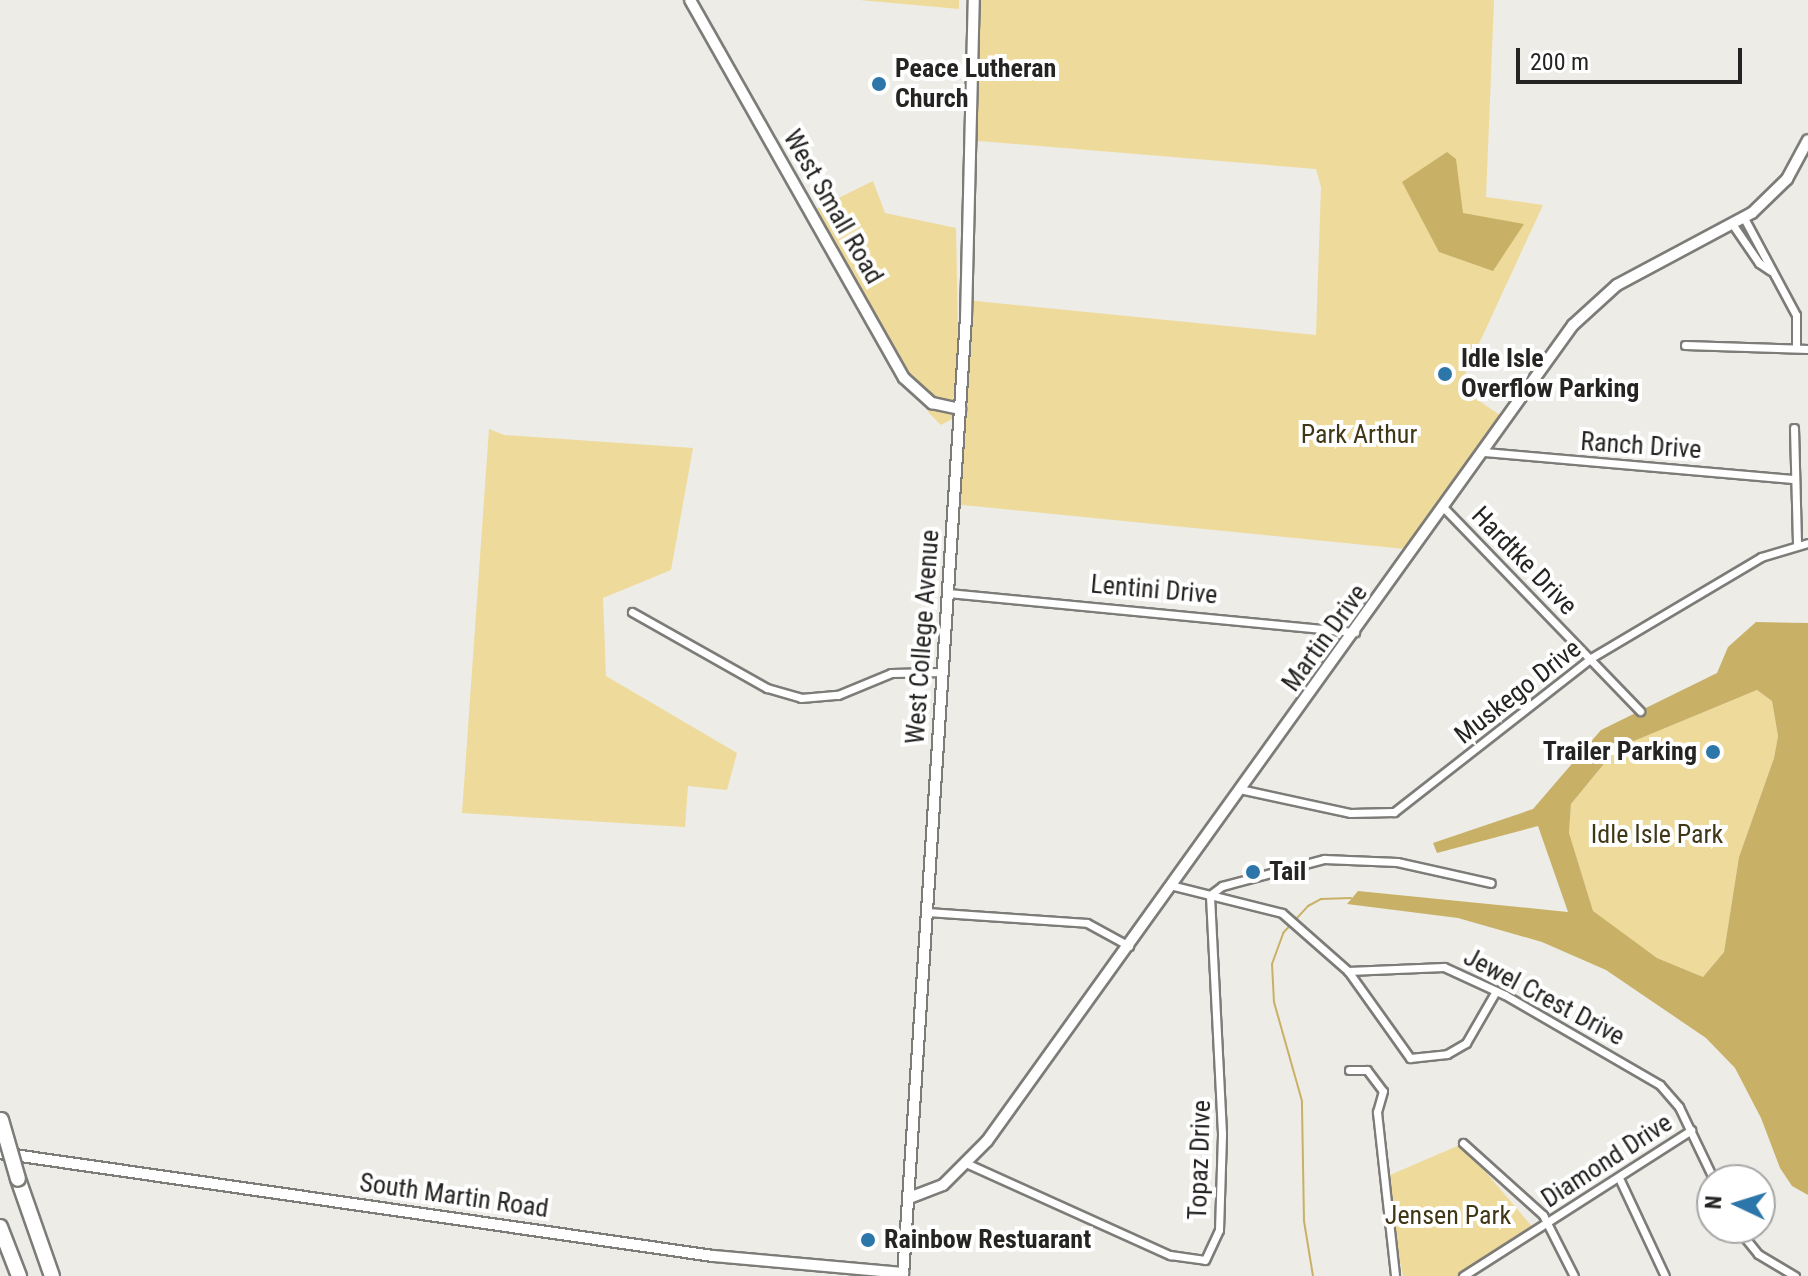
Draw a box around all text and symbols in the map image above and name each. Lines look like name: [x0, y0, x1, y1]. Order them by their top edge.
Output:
scale bar: [1520, 32, 1746, 82]
text: 200 m: [1530, 48, 1589, 76]
place label: Peace Lutheran Church: [895, 53, 1056, 114]
marker: Peace Lutheran Church: [870, 75, 888, 93]
street label: West Small Road: [776, 124, 890, 290]
place label: Idle Isle Overflow Parking: [1461, 343, 1639, 404]
marker: Idle Isle Overflow Parking: [1436, 365, 1454, 383]
park label: Park Arthur: [1301, 419, 1417, 451]
street label: Ranch Drive: [1579, 426, 1703, 466]
street label: Hardtke Drive: [1465, 500, 1583, 622]
street label: West College Avenue: [900, 529, 946, 745]
street label: Lentini Drive: [1089, 569, 1219, 611]
street label: Martin Drive: [1276, 578, 1374, 698]
street label: Muskego Drive: [1449, 633, 1587, 751]
place label: Trailer Parking: [1543, 736, 1697, 768]
marker: Trailer Parking: [1704, 743, 1722, 761]
park label: Idle Isle Park: [1591, 819, 1723, 851]
place label: Tail: [1269, 856, 1306, 888]
marker: Tail: [1244, 863, 1262, 881]
street label: Jewel Crest Drive: [1458, 941, 1630, 1053]
street label: Topaz Drive: [1182, 1100, 1218, 1220]
street label: Diamond Drive: [1536, 1107, 1678, 1215]
north arrow: [1696, 1164, 1776, 1244]
street label: South Martin Road: [358, 1167, 550, 1225]
text: N: [1701, 1195, 1726, 1210]
park label: Jensen Park: [1385, 1200, 1511, 1232]
place label: Rainbow Restuarant: [884, 1224, 1091, 1256]
marker: Rainbow Restuarant: [859, 1231, 877, 1249]

